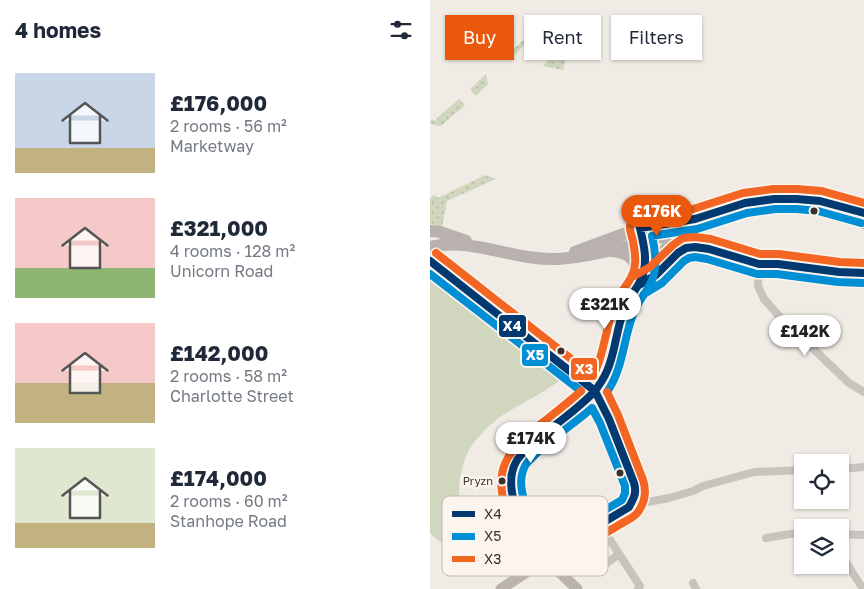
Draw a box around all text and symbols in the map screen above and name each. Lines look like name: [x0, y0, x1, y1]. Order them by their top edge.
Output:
chip: Buy: [445, 15, 514, 60]
chip: Rent: [524, 15, 601, 60]
chip: Filters: [611, 15, 702, 60]
icon: filters: [387, 16, 415, 44]
text: 4 homes: [15, 17, 101, 43]
text: £176,000: [170, 90, 267, 116]
icon: home: [55, 93, 115, 153]
text: 2 rooms · 56 m²: [170, 116, 287, 136]
text: Marketway: [170, 136, 254, 156]
pin: £176K: [622, 194, 692, 237]
text: £176K: [632, 201, 682, 221]
unlabelled marker: [809, 206, 819, 216]
text: £321,000: [170, 215, 268, 241]
icon: home: [55, 218, 115, 278]
text: 4 rooms · 128 m²: [170, 241, 295, 261]
text: Unicorn Road: [170, 261, 273, 281]
pin: £321K: [570, 288, 640, 330]
text: £321K: [580, 294, 630, 314]
line badge: X4: [498, 314, 527, 338]
pin: £142K: [770, 314, 840, 357]
text: X4: [503, 317, 522, 334]
text: £142K: [780, 321, 830, 341]
text: £142,000: [170, 340, 268, 366]
icon: home: [55, 343, 115, 403]
line badge: X5: [521, 343, 549, 367]
text: X5: [526, 346, 545, 363]
unlabelled marker: [556, 346, 566, 356]
line badge: X3: [570, 357, 598, 381]
text: X3: [575, 360, 593, 377]
text: 2 rooms · 58 m²: [170, 366, 287, 386]
text: Charlotte Street: [170, 386, 294, 406]
pin: £174K: [496, 422, 566, 464]
text: £174K: [506, 428, 556, 448]
map controls: [794, 454, 849, 574]
button: locate: [794, 454, 849, 509]
text: £174,000: [170, 465, 267, 491]
icon: home: [55, 468, 115, 528]
unlabelled marker: [615, 468, 625, 478]
place label: Pryzn: [463, 474, 493, 487]
marker: Pryzn: [497, 476, 507, 486]
text: 2 rooms · 60 m²: [170, 491, 288, 511]
legend: [442, 496, 608, 576]
text: X4: [484, 505, 502, 522]
text: Stanhope Road: [170, 511, 287, 531]
button: layers: [794, 519, 849, 574]
text: X5: [484, 527, 501, 544]
text: X3: [484, 550, 501, 567]

